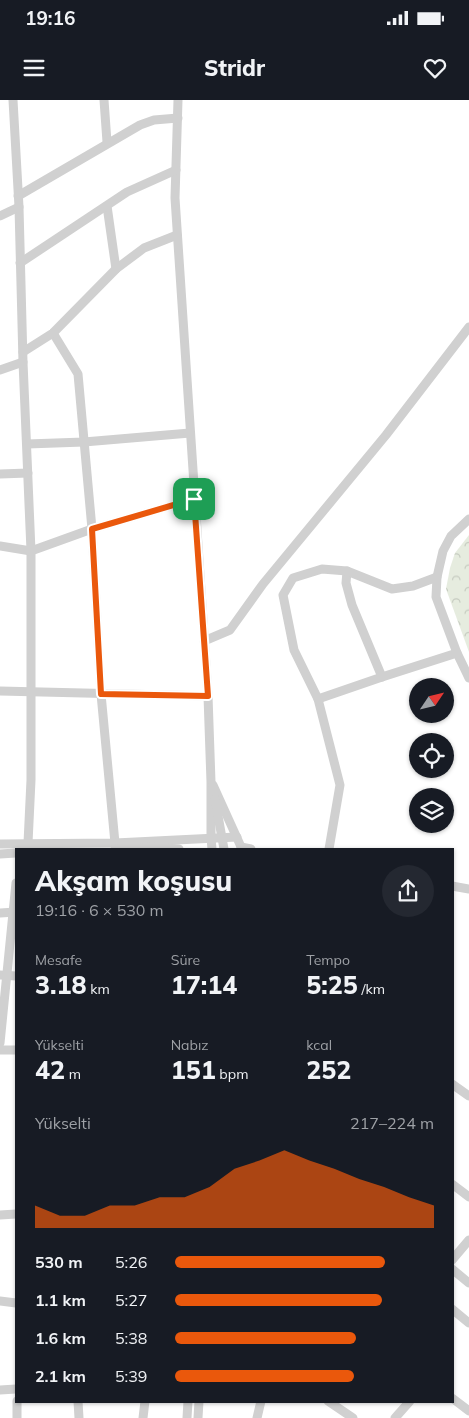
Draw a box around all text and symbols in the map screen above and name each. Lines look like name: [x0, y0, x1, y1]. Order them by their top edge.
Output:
text: 19:16: [25, 6, 75, 30]
icon: menu: [20, 54, 48, 82]
text: Stridr: [204, 54, 265, 82]
icon: heart: [421, 54, 449, 82]
pin: [173, 478, 215, 520]
icon: arrive: [180, 485, 208, 513]
north arrow: [409, 678, 454, 722]
map controls: [409, 678, 454, 833]
button: locate: [409, 733, 454, 778]
button: layers: [409, 788, 454, 833]
text: Akşam koşusu: [35, 863, 232, 898]
button: share: [382, 865, 434, 917]
text: 19:16 · 6 × 530 m: [35, 900, 164, 920]
text: Mesafe: [35, 951, 82, 969]
text: Süre: [171, 951, 200, 969]
text: Tempo: [306, 951, 350, 969]
text: 3.18: [35, 969, 87, 1000]
text: 17:14: [171, 969, 237, 1000]
text: 5:25: [306, 969, 358, 1000]
text: km: [87, 980, 110, 998]
text: /km: [358, 980, 385, 998]
text: Yükselti: [35, 1036, 84, 1054]
text: Nabız: [171, 1036, 209, 1054]
text: kcal: [306, 1036, 332, 1054]
text: 42: [35, 1054, 65, 1085]
text: 151: [171, 1054, 216, 1085]
text: 252: [306, 1054, 351, 1085]
text: m: [65, 1065, 81, 1083]
text: bpm: [216, 1065, 248, 1083]
text: Yükselti: [35, 1113, 91, 1133]
text: 217–224 m: [350, 1113, 434, 1133]
text: 530 m: [35, 1252, 83, 1272]
text: 5:26: [115, 1252, 147, 1272]
text: 1.1 km: [35, 1290, 86, 1310]
text: 5:27: [115, 1290, 147, 1310]
text: 1.6 km: [35, 1328, 86, 1348]
text: 5:38: [115, 1328, 147, 1348]
text: 2.1 km: [35, 1366, 86, 1386]
text: 5:39: [115, 1366, 147, 1386]

